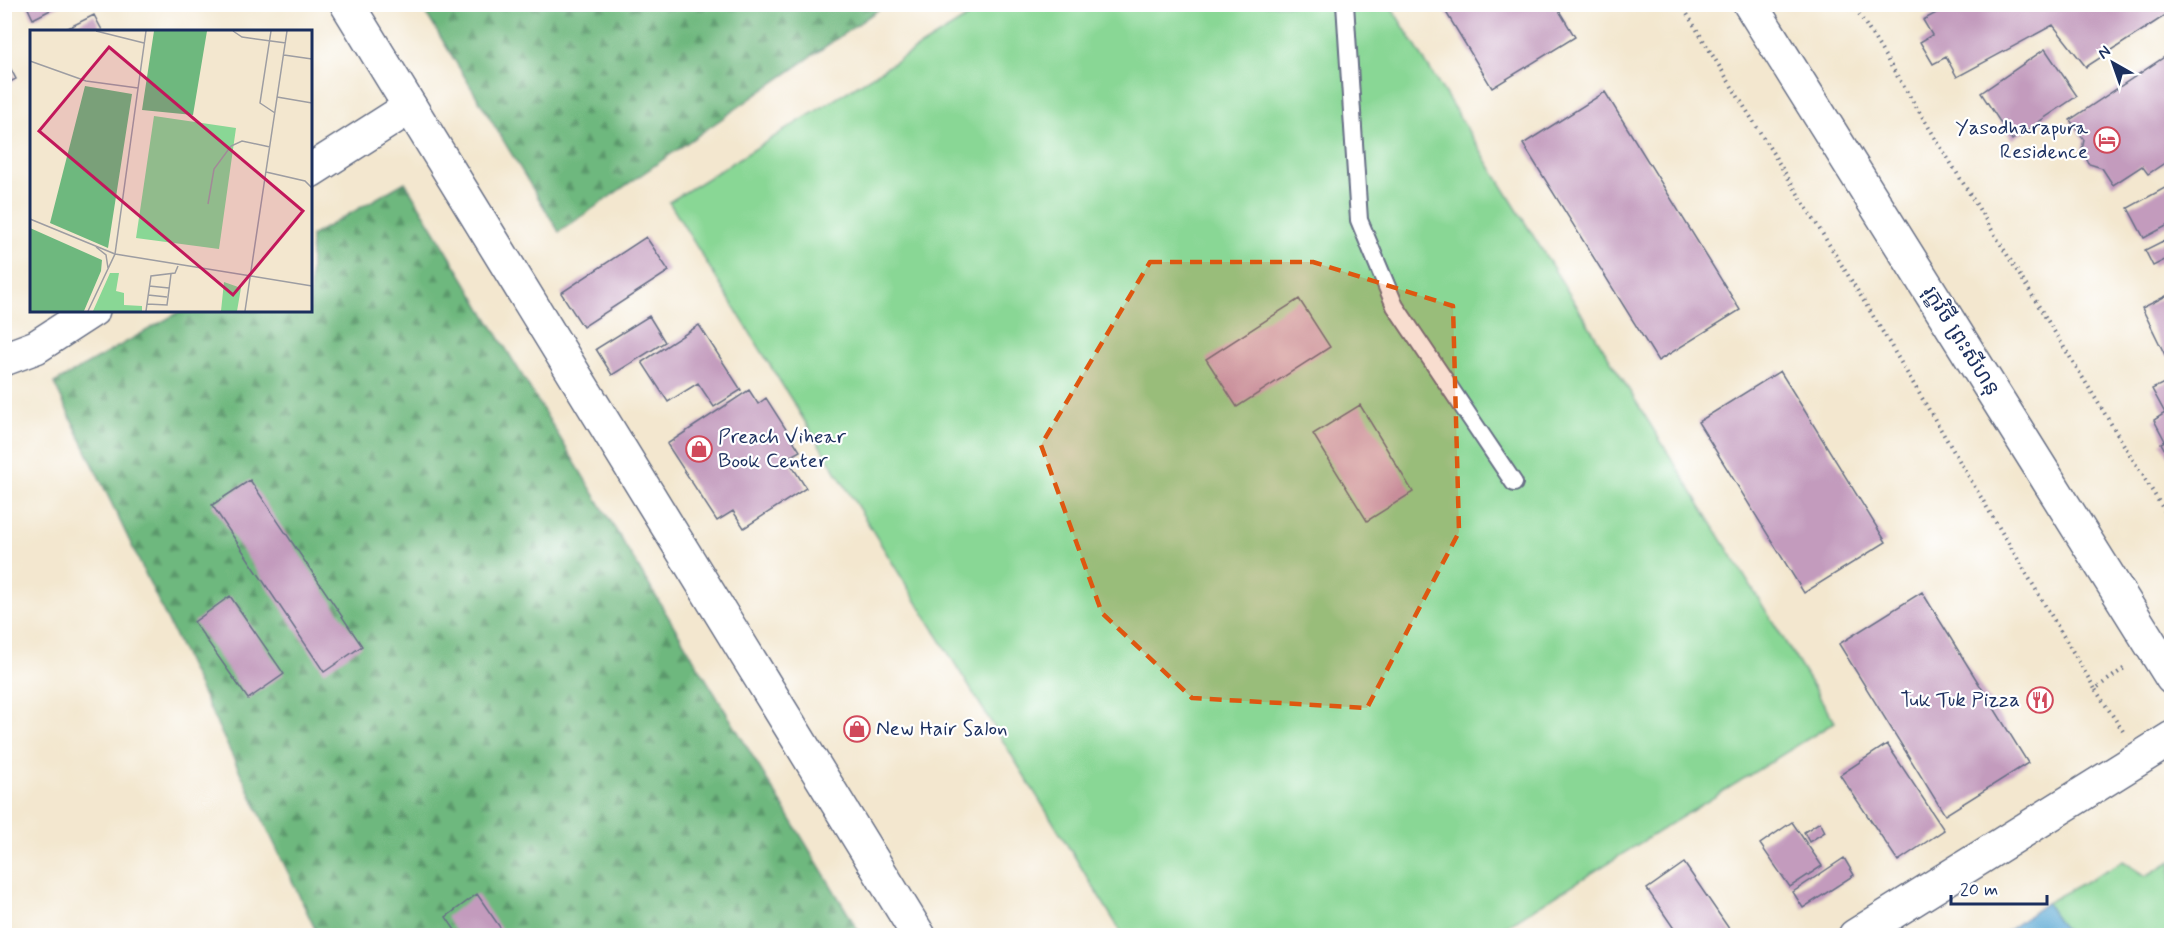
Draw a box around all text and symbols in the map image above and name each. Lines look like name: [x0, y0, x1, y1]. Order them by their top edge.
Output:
inset map: [30, 30, 312, 312]
north arrow: [2083, 33, 2143, 93]
text: N: [2093, 41, 2115, 64]
place label: Yasodharapura Residence: [1955, 114, 2088, 166]
hotel icon: Yasodharapura Residence: [2092, 125, 2122, 155]
street label: រុក្ខវិថី ព្រះសីហនុ: [1916, 281, 2006, 401]
place label: Preach Vihear Book Center: [718, 423, 846, 475]
shop icon: Preach Vihear Book Center: [684, 434, 714, 464]
restaurant icon: Tuk Tuk Pizza: [2025, 685, 2055, 715]
place label: Tuk Tuk Pizza: [1900, 686, 2020, 714]
shop icon: New Hair Salon: [842, 714, 872, 744]
place label: New Hair Salon: [876, 715, 1008, 743]
scale bar: [1951, 868, 2047, 906]
text: 20 m: [1960, 878, 1998, 902]

